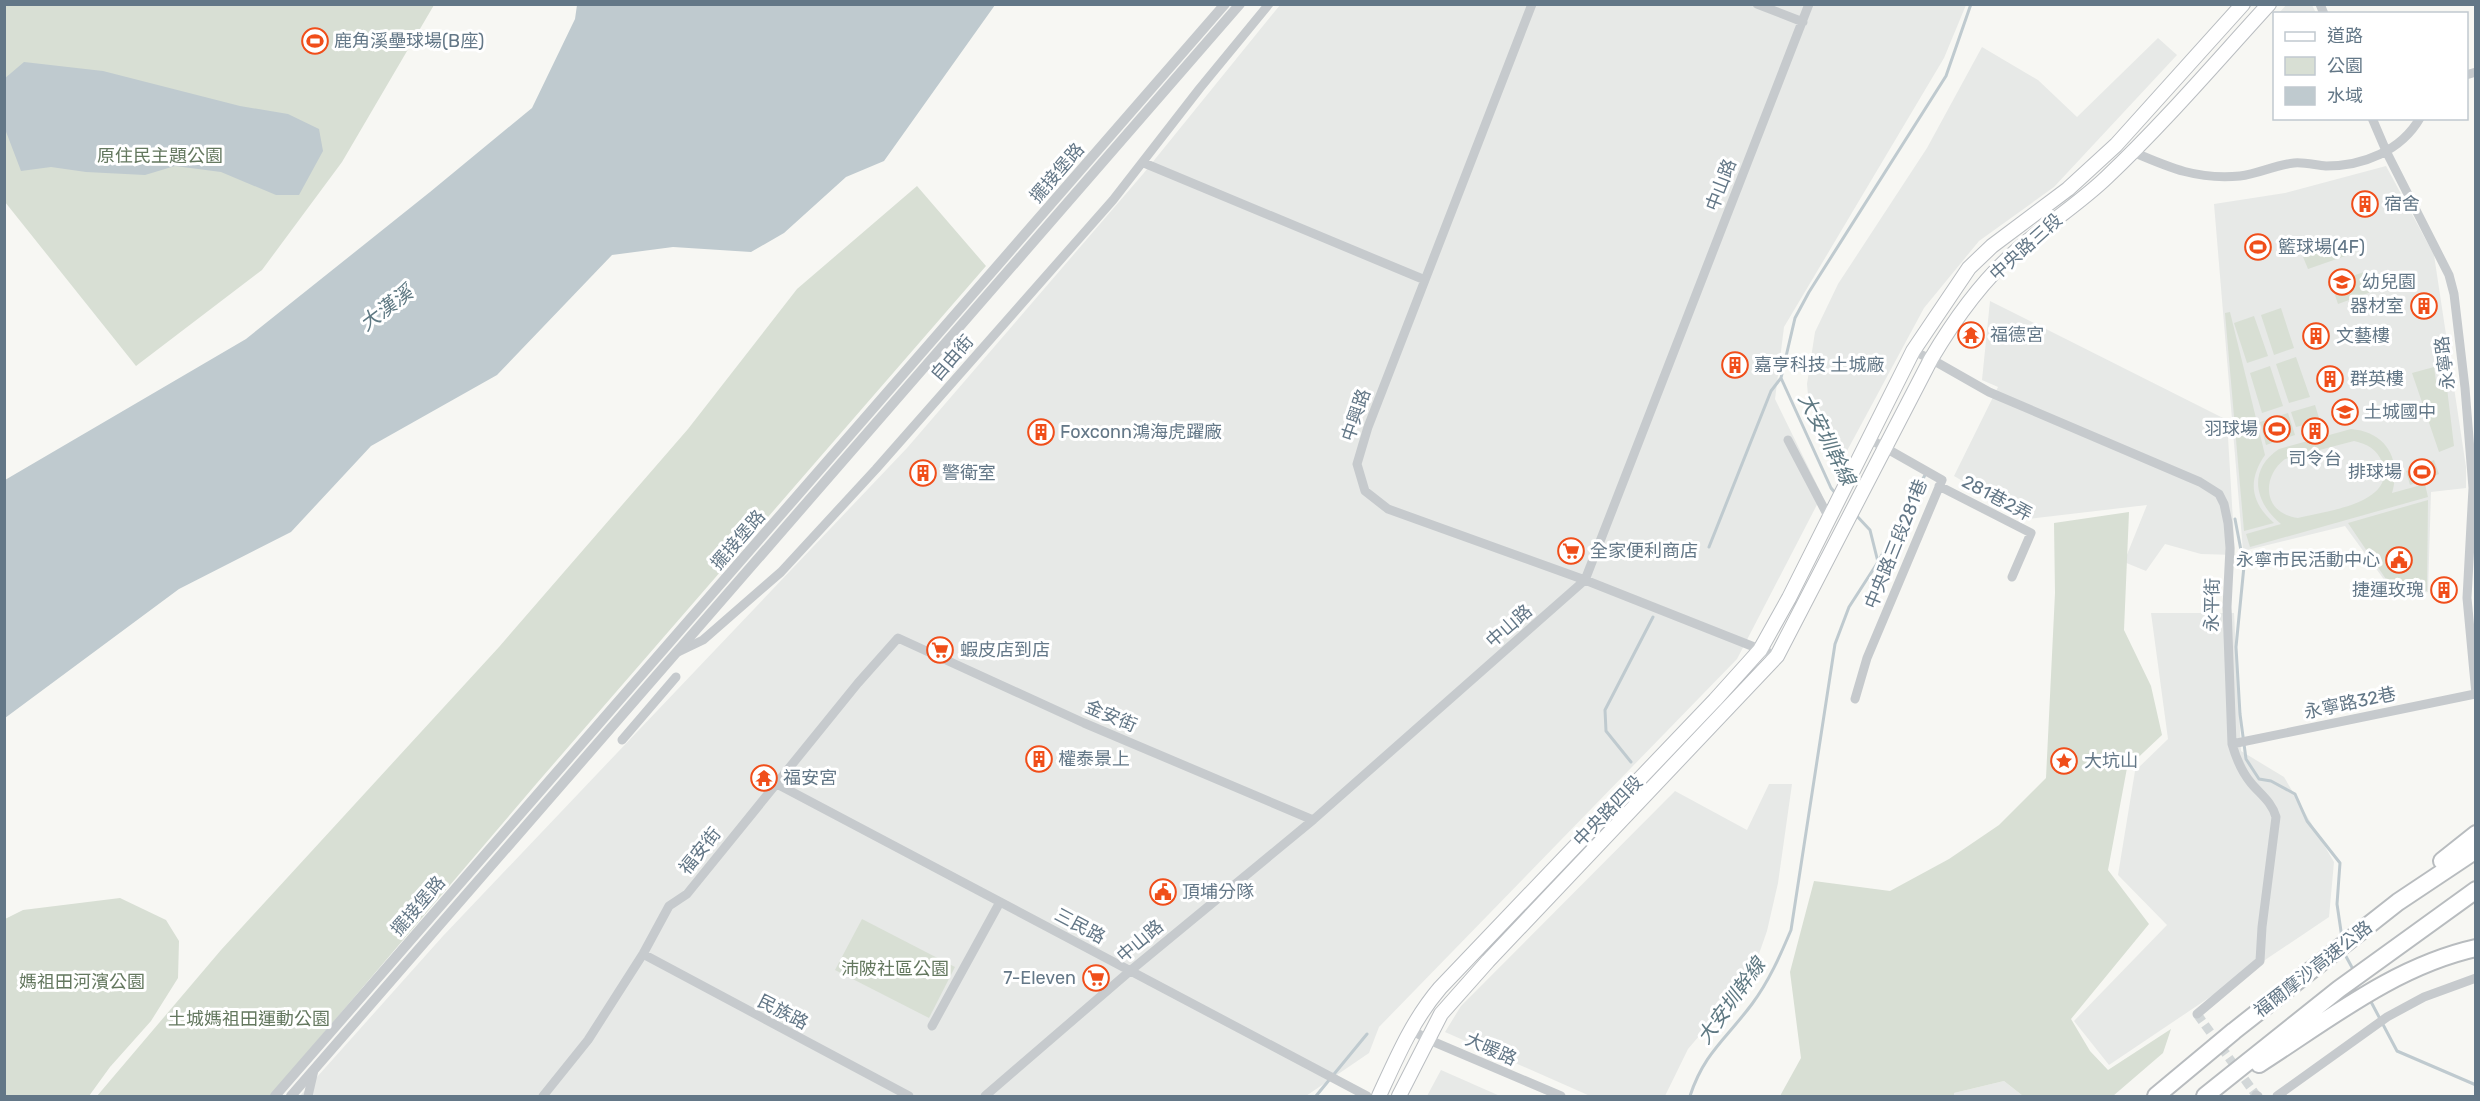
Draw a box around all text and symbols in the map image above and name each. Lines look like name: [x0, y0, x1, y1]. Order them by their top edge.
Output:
legend: [2273, 12, 2468, 120]
text: 道路: [2327, 25, 2363, 47]
sports icon: 鹿角溪壘球場(B座): [300, 26, 330, 56]
place label: 鹿角溪壘球場(B座): [334, 30, 484, 52]
text: 公園: [2327, 55, 2363, 77]
text: 水域: [2327, 85, 2363, 107]
street label: 擺接堡路: [1025, 139, 1089, 207]
park label: 原住民主題公園: [97, 145, 223, 167]
street label: 中山路: [1701, 156, 1741, 214]
building icon: 宿舍: [2350, 189, 2380, 219]
place label: 宿舍: [2384, 193, 2420, 215]
street label: 中央路三段: [1985, 209, 2067, 285]
sports icon: 籃球場(4F): [2243, 232, 2273, 262]
place label: 籃球場(4F): [2278, 236, 2365, 258]
school or university icon: 幼兒園: [2327, 267, 2357, 297]
place label: 幼兒園: [2362, 271, 2416, 293]
water label: 大漢溪: [355, 279, 420, 336]
building icon: 器材室: [2409, 291, 2439, 321]
place label: 器材室: [2350, 295, 2404, 317]
temple icon: 福德宮: [1956, 320, 1986, 350]
building icon: 文藝樓: [2301, 321, 2331, 351]
place label: 福德宮: [1990, 324, 2044, 346]
place label: 文藝樓: [2336, 325, 2390, 347]
street label: 自由街: [926, 330, 978, 386]
street label: 永寧路: [2431, 335, 2459, 391]
building icon: 嘉亨科技 土城廠: [1720, 350, 1750, 380]
place label: 嘉亨科技 土城廠: [1754, 354, 1884, 376]
building icon: 群英樓: [2315, 364, 2345, 394]
place label: 群英樓: [2350, 368, 2404, 390]
street label: 中興路: [1337, 386, 1375, 444]
water label: 大安圳幹線: [1794, 389, 1861, 491]
school or university icon: 土城國中: [2330, 397, 2360, 427]
place label: 土城國中: [2364, 401, 2436, 423]
sports icon: 羽球場: [2262, 414, 2292, 444]
building icon: 司令台: [2300, 416, 2330, 446]
building icon: Foxconn鴻海虎躍廠: [1026, 417, 1056, 447]
place label: 羽球場: [2204, 418, 2258, 440]
place label: Foxconn鴻海虎躍廠: [1060, 421, 1222, 443]
place label: 司令台: [2288, 448, 2342, 470]
sports icon: 排球場: [2407, 457, 2437, 487]
building icon: 警衛室: [908, 458, 938, 488]
place label: 排球場: [2348, 461, 2402, 483]
place label: 警衛室: [942, 462, 996, 484]
street label: 281巷2弄: [1958, 470, 2036, 526]
street label: 中央路三段281巷: [1860, 476, 1932, 612]
street label: 擺接堡路: [706, 506, 770, 574]
supermarket icon: 全家便利商店: [1556, 536, 1586, 566]
place label: 全家便利商店: [1590, 540, 1698, 562]
public building icon: 永寧市民活動中心: [2384, 545, 2414, 575]
place label: 永寧市民活動中心: [2236, 549, 2380, 571]
building icon: 捷運玫瑰: [2429, 575, 2459, 605]
street label: 永平街: [2201, 578, 2223, 632]
place label: 捷運玫瑰: [2352, 579, 2424, 601]
street label: 中山路: [1481, 600, 1537, 652]
supermarket icon: 蝦皮店到店: [925, 635, 955, 665]
place label: 蝦皮店到店: [960, 639, 1050, 661]
street label: 永寧路32巷: [2302, 683, 2398, 723]
street label: 金安街: [1082, 695, 1140, 737]
building icon: 權泰景上: [1024, 744, 1054, 774]
place icon: 大坑山: [2049, 746, 2079, 776]
place label: 權泰景上: [1058, 748, 1130, 770]
place label: 大坑山: [2084, 750, 2138, 772]
temple icon: 福安宮: [749, 763, 779, 793]
place label: 福安宮: [783, 767, 837, 789]
street label: 中央路四段: [1569, 771, 1647, 851]
street label: 福安街: [674, 823, 726, 879]
street label: 擺接堡路: [386, 872, 450, 940]
public building icon: 頂埔分隊: [1148, 877, 1178, 907]
place label: 頂埔分隊: [1182, 881, 1254, 903]
street label: 三民路: [1051, 904, 1109, 948]
street label: 中山路: [1112, 915, 1168, 967]
street label: 福爾摩沙高速公路: [2249, 916, 2377, 1022]
water label: 大安圳幹線: [1692, 952, 1771, 1049]
park label: 沛陂社區公園: [841, 958, 949, 980]
supermarket icon: 7-Eleven: [1081, 963, 1111, 993]
place label: 7-Eleven: [1003, 967, 1076, 989]
park label: 媽祖田河濱公園: [19, 971, 145, 993]
street label: 民族路: [754, 990, 812, 1034]
park label: 土城媽祖田運動公園: [168, 1008, 330, 1030]
street label: 大暖路: [1462, 1028, 1520, 1070]

